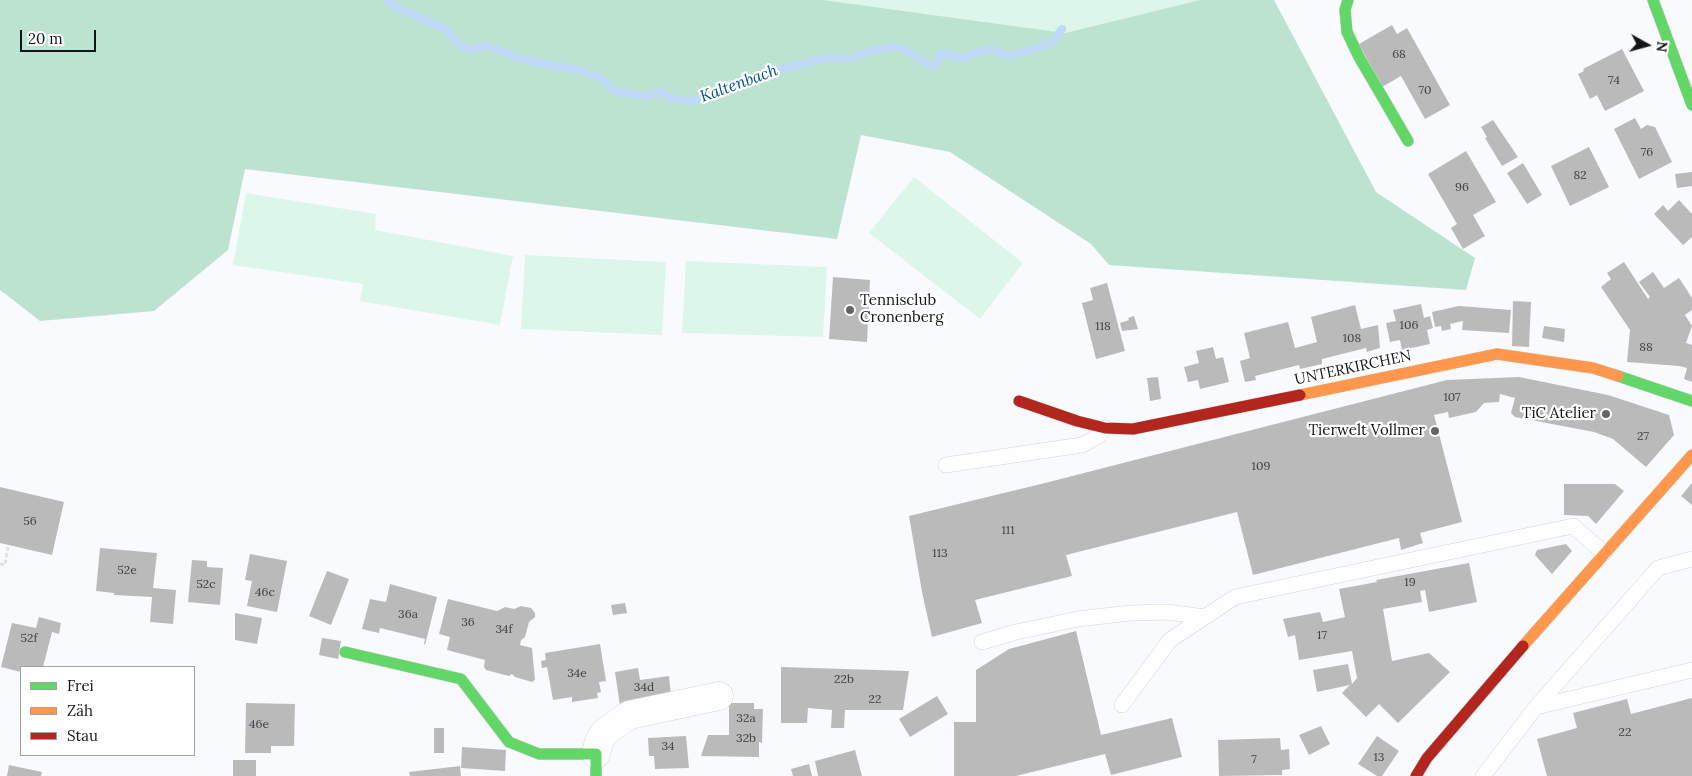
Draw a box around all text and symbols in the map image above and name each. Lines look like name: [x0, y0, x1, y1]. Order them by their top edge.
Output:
scale bar: [22, 20, 99, 52]
north arrow: [1622, 20, 1672, 70]
text: 20 m: [28, 29, 63, 48]
text: N: [1652, 40, 1671, 53]
house number: 68: [1392, 48, 1406, 62]
water label: Kaltenbach: [698, 61, 780, 107]
house number: 74: [1608, 74, 1620, 88]
house number: 70: [1419, 84, 1431, 98]
house number: 76: [1641, 146, 1653, 160]
house number: 82: [1573, 169, 1587, 183]
house number: 96: [1455, 181, 1469, 195]
place label: Tennisclub Cronenberg: [860, 292, 944, 327]
marker: Tennisclub Cronenberg: [844, 304, 856, 316]
house number: 106: [1400, 319, 1418, 333]
house number: 118: [1095, 320, 1111, 334]
house number: 108: [1343, 332, 1361, 346]
house number: 88: [1639, 341, 1653, 355]
street label: UNTERKIRCHEN: [1293, 347, 1413, 389]
house number: 107: [1443, 391, 1461, 405]
place label: TiC Atelier: [1522, 405, 1596, 423]
marker: TiC Atelier: [1600, 408, 1612, 420]
place label: Tierwelt Vollmer: [1308, 422, 1425, 440]
marker: Tierwelt Vollmer: [1429, 425, 1441, 437]
house number: 27: [1637, 430, 1649, 444]
house number: 109: [1252, 460, 1270, 474]
house number: 56: [23, 515, 37, 529]
house number: 111: [1001, 524, 1015, 538]
house number: 113: [932, 547, 948, 561]
house number: 52e: [117, 564, 137, 578]
house number: 19: [1404, 576, 1416, 590]
house number: 52c: [196, 578, 216, 592]
house number: 46c: [255, 586, 275, 600]
house number: 36a: [398, 608, 418, 622]
house number: 36: [461, 616, 475, 630]
house number: 34f: [495, 623, 513, 637]
house number: 17: [1317, 629, 1327, 643]
house number: 52f: [20, 632, 38, 646]
legend: [20, 666, 195, 756]
house number: 34e: [567, 667, 587, 681]
house number: 22b: [834, 673, 854, 687]
text: Frei: [67, 676, 94, 695]
house number: 34d: [634, 681, 654, 695]
house number: 22: [869, 693, 881, 707]
text: Zäh: [67, 701, 93, 720]
house number: 32a: [736, 712, 756, 726]
house number: 46e: [249, 718, 269, 732]
text: Stau: [67, 726, 98, 745]
house number: 22: [1619, 726, 1631, 740]
house number: 32b: [736, 732, 756, 746]
house number: 34: [661, 740, 675, 754]
house number: 13: [1373, 751, 1385, 765]
house number: 7: [1251, 753, 1257, 767]

